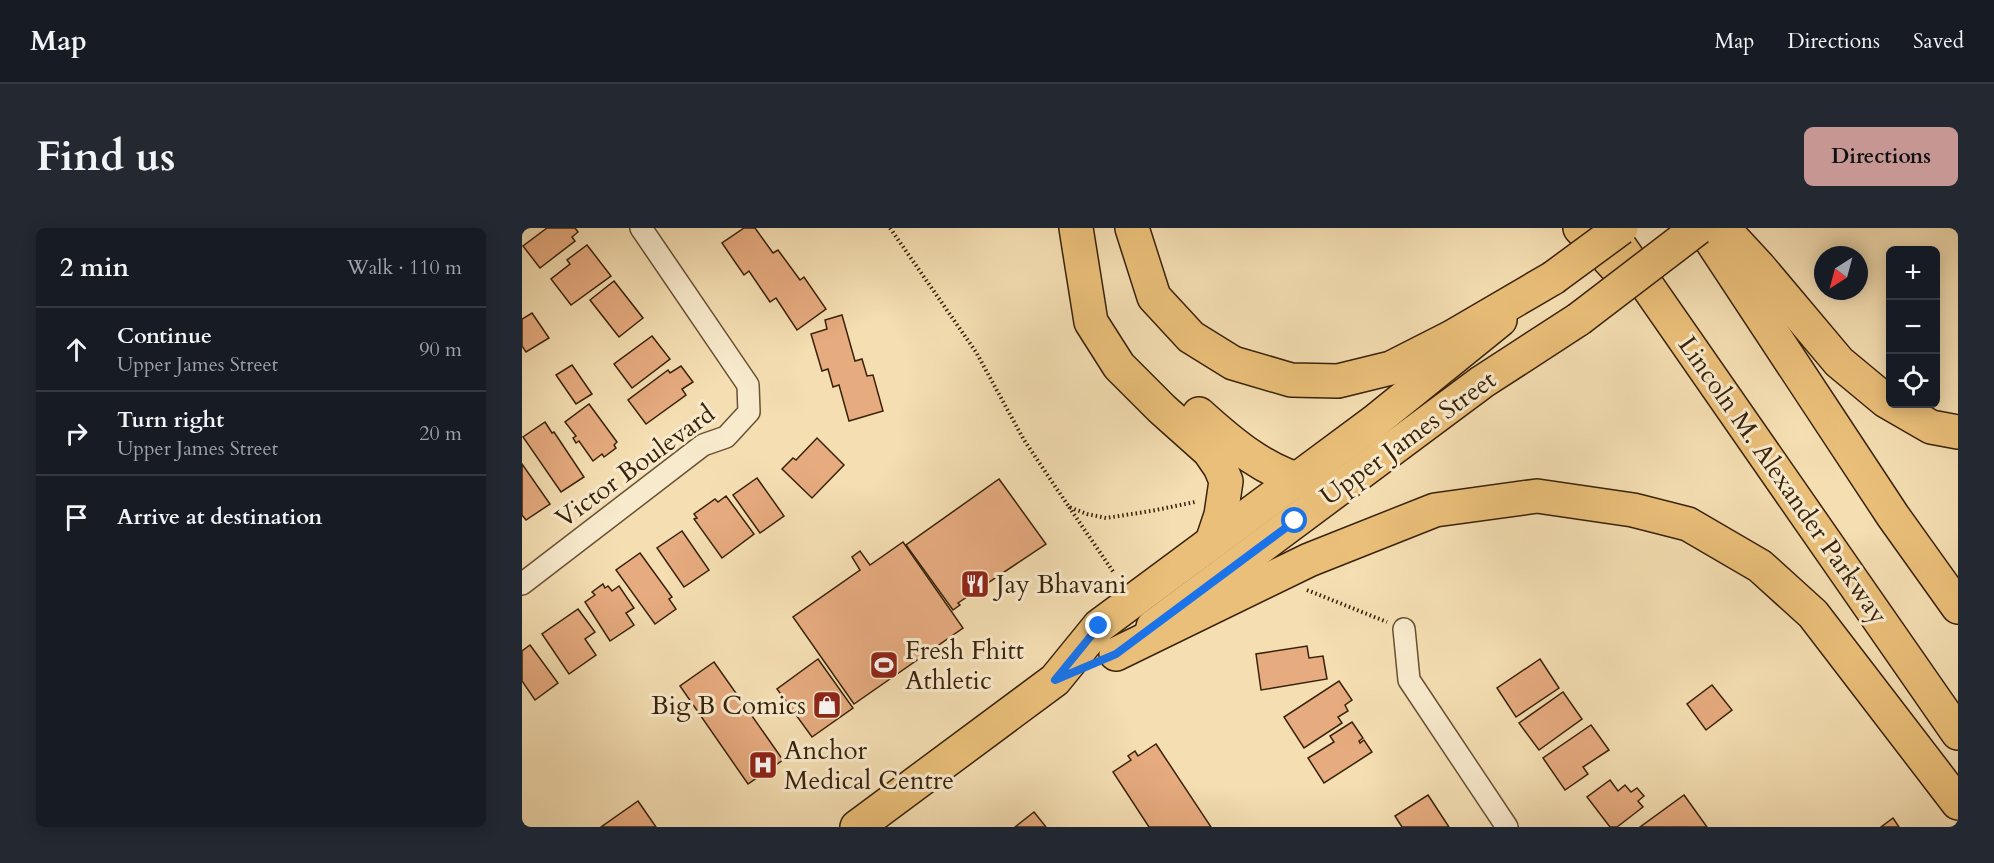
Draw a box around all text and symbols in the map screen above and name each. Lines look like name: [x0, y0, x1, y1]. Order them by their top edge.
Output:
text: Map: [30, 22, 87, 60]
text: Map: [1714, 27, 1754, 56]
text: Directions: [1787, 27, 1880, 56]
text: Saved: [1913, 27, 1964, 56]
button: Directions: [1804, 127, 1958, 186]
text: Find us: [36, 128, 176, 185]
north arrow: [1814, 246, 1868, 300]
map controls: [1886, 246, 1940, 408]
button: +: [1886, 246, 1940, 300]
text: 2 min: [60, 250, 129, 285]
text: Walk · 110 m: [347, 254, 462, 281]
button: −: [1886, 300, 1940, 354]
text: Continue: [117, 321, 212, 351]
street label: Lincoln M. Alexander Parkway: [1670, 329, 1896, 631]
icon: ahead: [60, 333, 93, 366]
text: 90 m: [419, 336, 462, 363]
text: Upper James Street: [117, 351, 278, 378]
button: locate: [1886, 354, 1940, 408]
street label: Upper James Street: [1313, 362, 1503, 514]
street label: Victor Boulevard: [548, 396, 722, 536]
text: Turn right: [117, 405, 224, 435]
icon: right: [60, 417, 93, 450]
text: 20 m: [419, 420, 462, 447]
text: Upper James Street: [117, 435, 278, 462]
icon: arrive: [60, 501, 93, 534]
text: Arrive at destination: [117, 502, 322, 532]
route start: [1281, 507, 1307, 533]
place label: Jay Bhavani: [992, 567, 1126, 602]
restaurant icon: Jay Bhavani: [959, 568, 991, 600]
route end: [1085, 612, 1111, 638]
place label: Fresh Fhitt Athletic: [905, 633, 1024, 698]
sports icon: Fresh Fhitt Athletic: [868, 649, 900, 681]
place label: Big B Comics: [651, 688, 806, 723]
shop icon: Big B Comics: [811, 689, 843, 721]
place label: Anchor Medical Centre: [784, 733, 954, 798]
hospital icon: Anchor Medical Centre: [747, 749, 779, 781]

